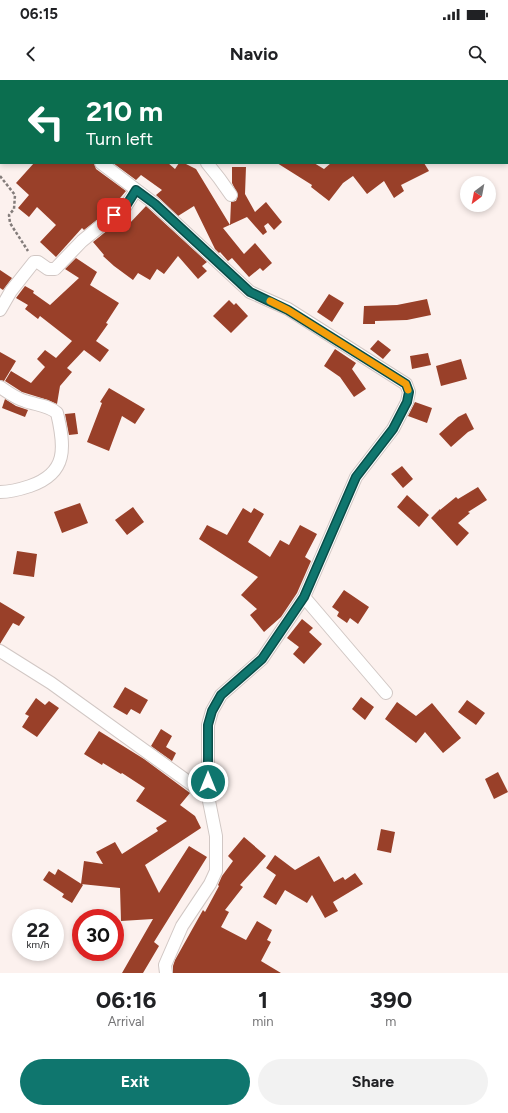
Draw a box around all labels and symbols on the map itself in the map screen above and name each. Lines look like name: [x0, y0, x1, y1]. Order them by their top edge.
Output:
north arrow: [460, 176, 496, 212]
pin: [97, 198, 131, 232]
position arrow: [187, 761, 229, 803]
speed limit sign: 30: [72, 909, 124, 961]

